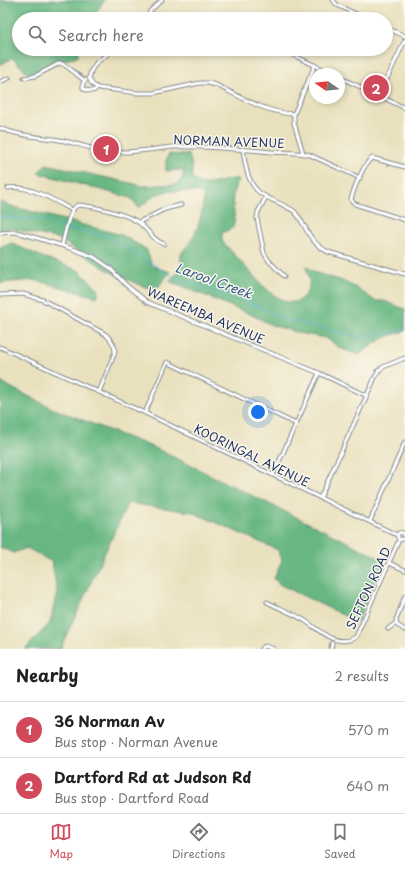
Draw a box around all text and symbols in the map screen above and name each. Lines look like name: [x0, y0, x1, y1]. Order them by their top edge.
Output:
search box: [12, 12, 393, 56]
icon: search: [26, 23, 48, 45]
text: Search here: [58, 23, 144, 46]
north arrow: [309, 68, 345, 104]
pin: 2: [363, 73, 389, 103]
street label: NORMAN AVENUE: [173, 130, 285, 152]
pin: 1: [93, 134, 119, 164]
water label: Larool Creek: [173, 257, 256, 303]
street label: WAREEMBA AVENUE: [144, 282, 268, 348]
your location: [248, 402, 268, 422]
street label: KOORINGAL AVENUE: [191, 419, 313, 491]
street label: SEFTON ROAD: [341, 544, 395, 632]
text: Nearby: [16, 662, 78, 688]
text: 2 results: [335, 666, 389, 685]
text: 36 Norman Av: [54, 709, 165, 732]
text: 1: [26, 720, 32, 739]
text: 570 m: [348, 720, 389, 739]
text: Bus stop · Norman Avenue: [54, 732, 218, 751]
text: Dartford Rd at Judson Rd: [54, 765, 251, 788]
text: 2: [24, 776, 34, 795]
text: 640 m: [346, 776, 389, 795]
text: Bus stop · Dartford Road: [54, 788, 209, 807]
tab: Map: [49, 821, 73, 862]
tab: Directions: [172, 821, 225, 862]
tab: Saved: [324, 821, 356, 862]

